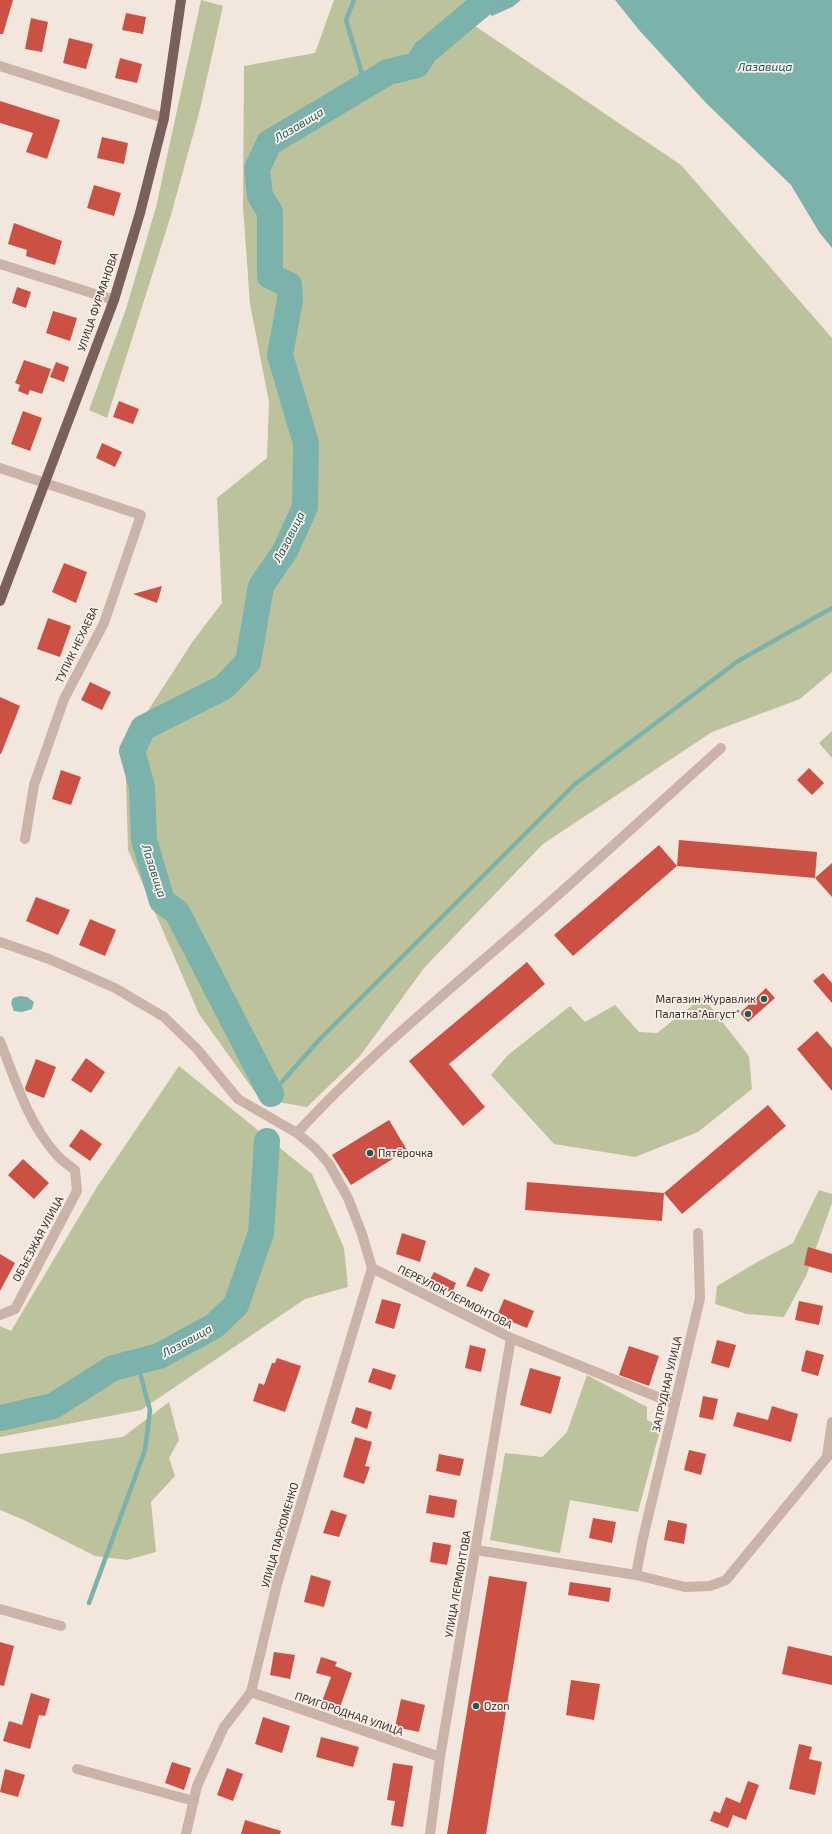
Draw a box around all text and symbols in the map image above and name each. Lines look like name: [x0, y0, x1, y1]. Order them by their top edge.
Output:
water label: Лазавица: [737, 60, 793, 74]
water label: Лазавица: [272, 105, 326, 145]
street label: УЛИЦА ФУРМАНОВА: [75, 251, 121, 353]
water label: Лазавица: [270, 509, 308, 565]
street label: ТУПИК НЕХАЕВА: [53, 605, 101, 685]
water label: Лазавица: [139, 843, 169, 899]
place label: Магазин Журавлик: [656, 992, 756, 1006]
marker: Магазин Журавлик: [759, 994, 769, 1004]
place label: Палатка"Август": [655, 1007, 740, 1021]
marker: Палатка"Август": [743, 1009, 753, 1019]
place label: Пятёрочка: [378, 1146, 433, 1160]
marker: Пятёрочка: [365, 1148, 375, 1158]
street label: ОБЪЕЗЖАЯ УЛИЦА: [10, 1194, 66, 1284]
street label: ПЕРЕУЛОК ЛЕРМОНТОВА: [395, 1262, 515, 1332]
water label: Лазавица: [159, 1321, 215, 1361]
street label: ЗАПРУДНАЯ УЛИЦА: [650, 1335, 684, 1433]
street label: УЛИЦА ПАРХОМЕНКО: [259, 1481, 301, 1589]
street label: УЛИЦА ЛЕРМОНТОВА: [442, 1529, 474, 1639]
street label: ПРИГОРОДНАЯ УЛИЦА: [293, 1689, 405, 1739]
place label: Ozon: [484, 1699, 510, 1713]
marker: Ozon: [471, 1701, 481, 1711]

